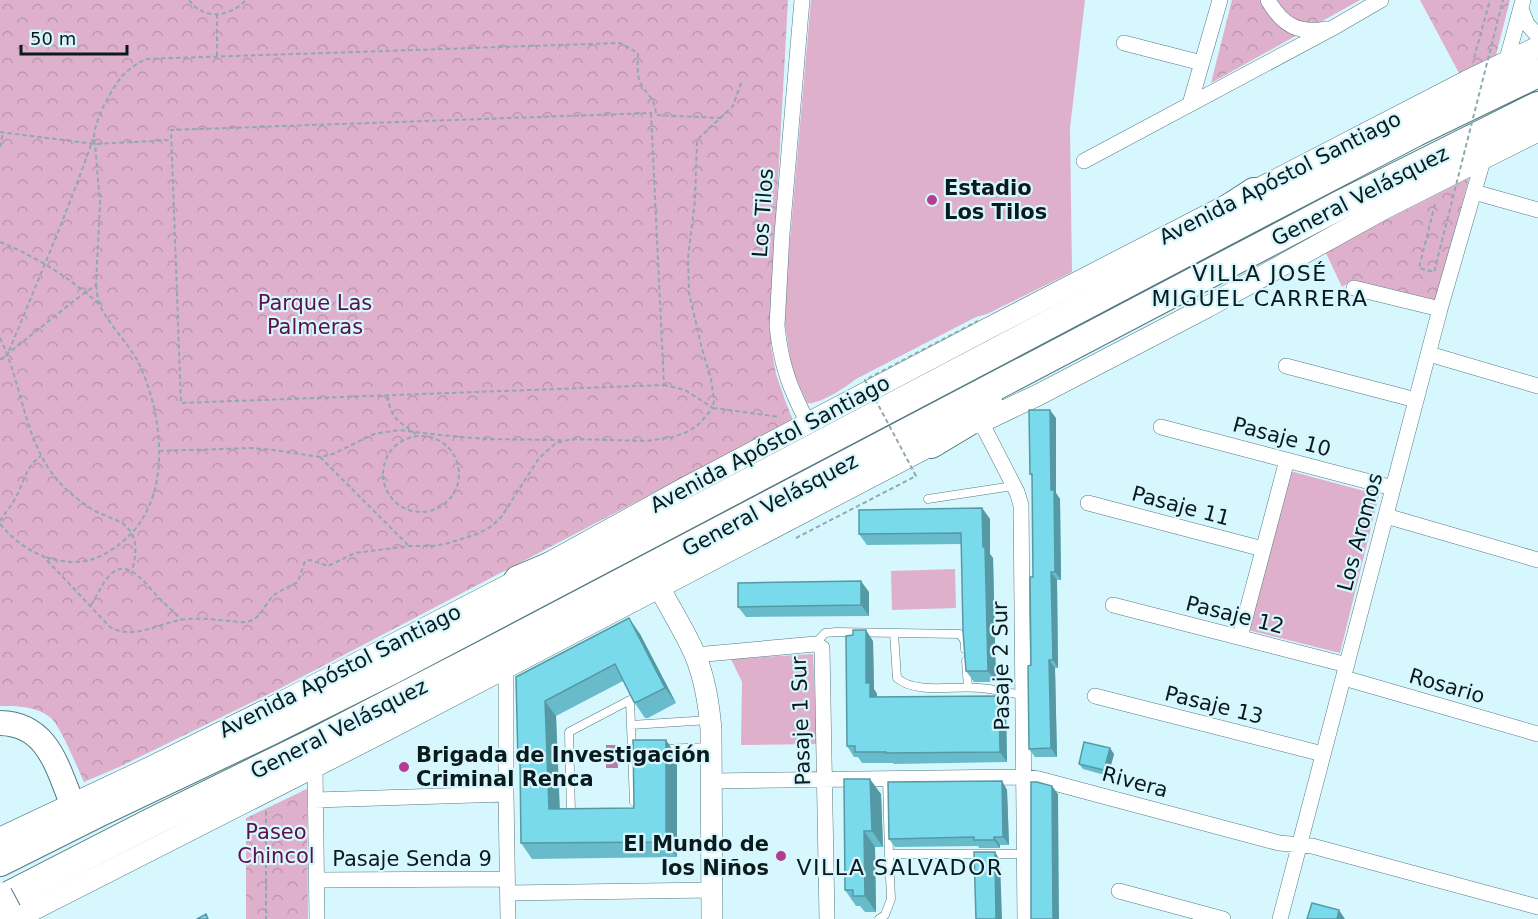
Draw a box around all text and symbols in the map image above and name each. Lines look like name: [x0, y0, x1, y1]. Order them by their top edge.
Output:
scale bar: [21, 18, 128, 56]
text: 50 m: [30, 28, 76, 49]
street label: Avenida Apóstol Santiago: [1155, 106, 1405, 250]
street label: General Velásquez: [1268, 141, 1452, 251]
street label: Los Tilos: [748, 168, 778, 258]
place label: Estadio Los Tilos: [944, 176, 1047, 224]
marker: Estadio Los Tilos: [925, 193, 939, 207]
district label: VILLA JOSÉ MIGUEL CARRERA: [1151, 261, 1369, 311]
park label: Parque Las Palmeras: [258, 291, 372, 339]
street label: Avenida Apóstol Santiago: [646, 370, 894, 518]
street label: Pasaje 10: [1230, 412, 1334, 462]
street label: General Velásquez: [678, 449, 862, 561]
street label: Los Aromos: [1333, 470, 1387, 594]
street label: Pasaje 11: [1129, 481, 1233, 531]
street label: Pasaje 12: [1183, 591, 1287, 639]
street label: Avenida Apóstol Santiago: [215, 599, 465, 743]
street label: Pasaje 2 Sur: [988, 601, 1014, 731]
street label: Pasaje 1 Sur: [787, 656, 815, 786]
street label: Rosario: [1406, 664, 1488, 708]
street label: General Velásquez: [247, 674, 431, 784]
street label: Pasaje 13: [1162, 681, 1266, 729]
place label: Brigada de Investigación Criminal Renca: [416, 743, 711, 791]
marker: Brigada de Investigación Criminal Renca: [397, 760, 411, 774]
street label: Rivera: [1099, 762, 1171, 802]
park label: Paseo Chincol: [237, 820, 315, 868]
place label: El Mundo de los Niños: [623, 832, 769, 880]
street label: Pasaje Senda 9: [332, 847, 492, 871]
marker: El Mundo de los Niños: [774, 849, 788, 863]
district label: VILLA SALVADOR: [796, 855, 1004, 880]

